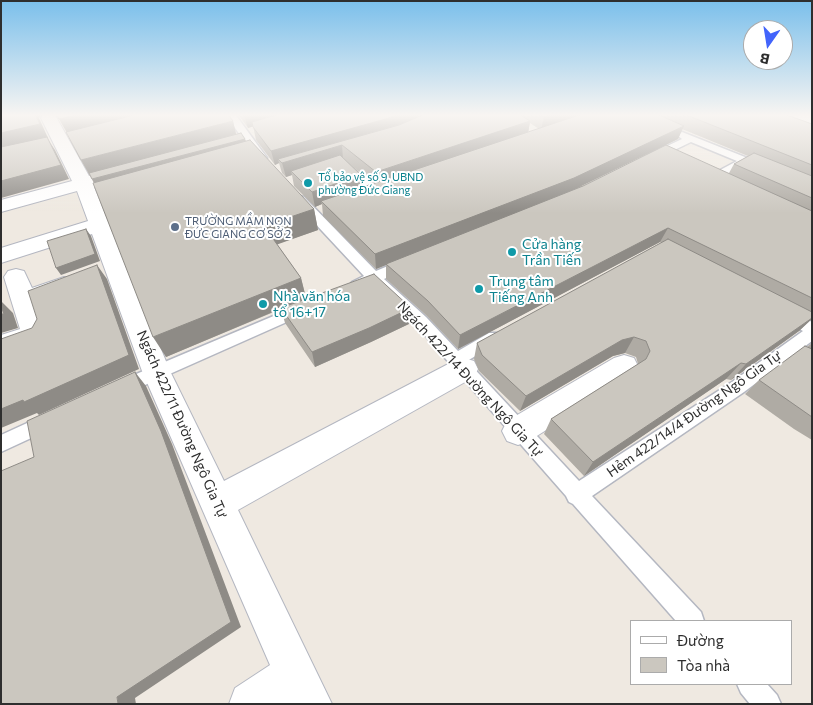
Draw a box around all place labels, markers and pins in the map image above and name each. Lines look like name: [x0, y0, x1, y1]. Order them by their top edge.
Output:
place label: Tổ bảo vệ số 9, UBND phường Đức Giang: [318, 170, 423, 196]
marker: Tổ bảo vệ số 9, UBND phường Đức Giang: [302, 177, 314, 189]
place label: TRƯỜNG MẦM NON ĐỨC GIANG CƠ SỞ 2: [185, 214, 292, 240]
marker: TRƯỜNG MẦM NON ĐỨC GIANG CƠ SỞ 2: [169, 221, 181, 233]
place label: Cửa hàng Trần Tiến: [522, 236, 581, 268]
marker: Cửa hàng Trần Tiến: [506, 246, 518, 258]
place label: Trung tâm Tiếng Anh: [489, 273, 554, 306]
marker: Trung tâm Tiếng Anh: [473, 283, 485, 295]
place label: Nhà văn hóa tổ 16+17: [273, 288, 350, 321]
marker: Nhà văn hóa tổ 16+17: [257, 298, 269, 310]

